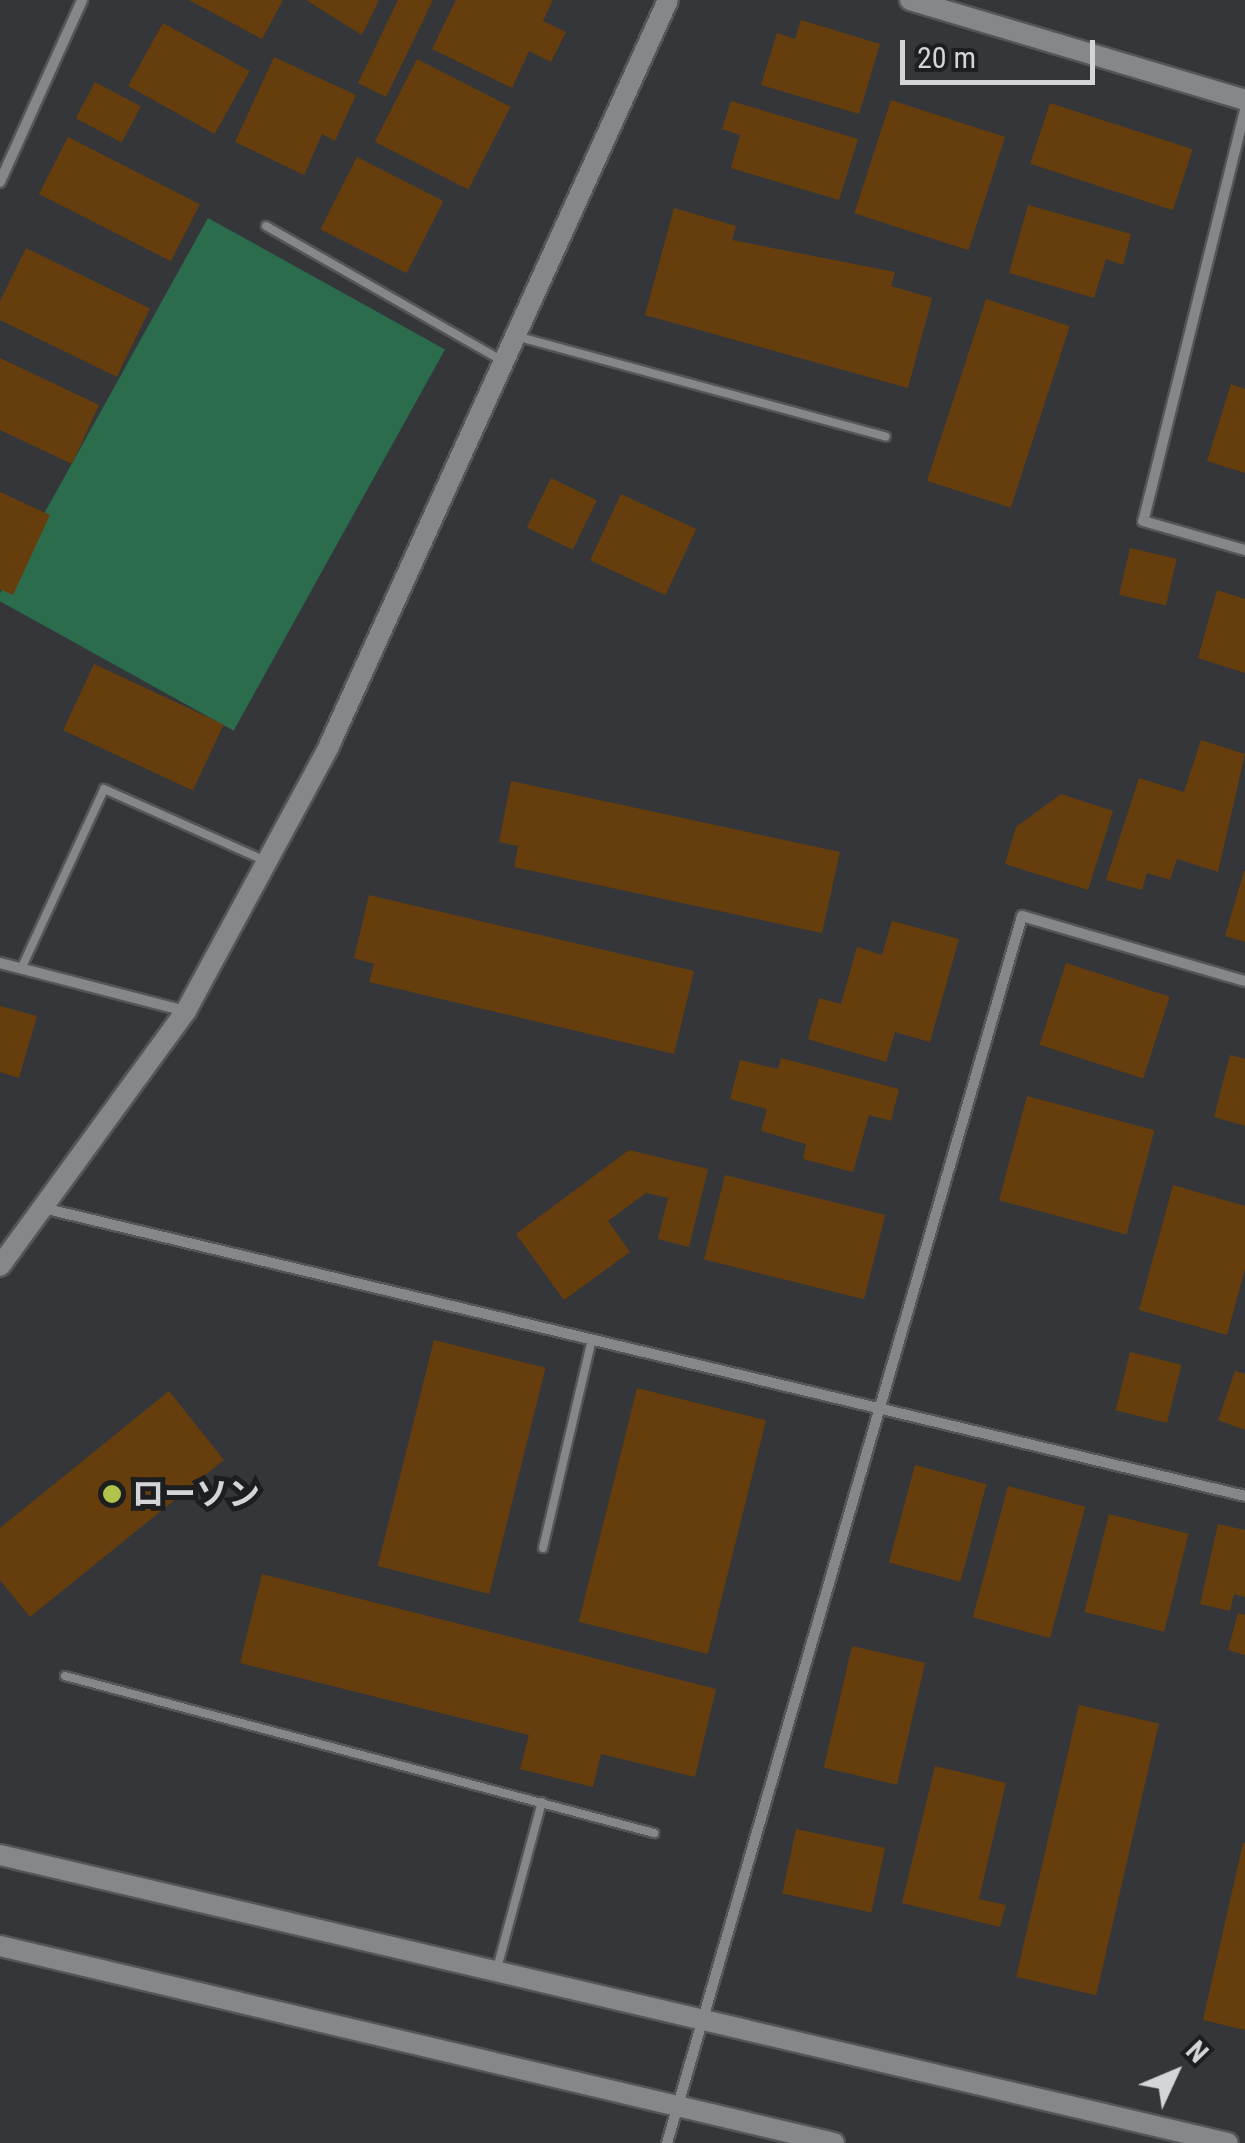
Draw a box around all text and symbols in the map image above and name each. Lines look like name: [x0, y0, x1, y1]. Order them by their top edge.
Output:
scale bar: [905, 20, 1100, 82]
text: 20 m: [917, 40, 976, 75]
place label: ローソン: [132, 1475, 260, 1513]
marker: ローソン: [101, 1483, 123, 1505]
north arrow: [1125, 2023, 1225, 2123]
text: N: [1179, 2034, 1215, 2069]

